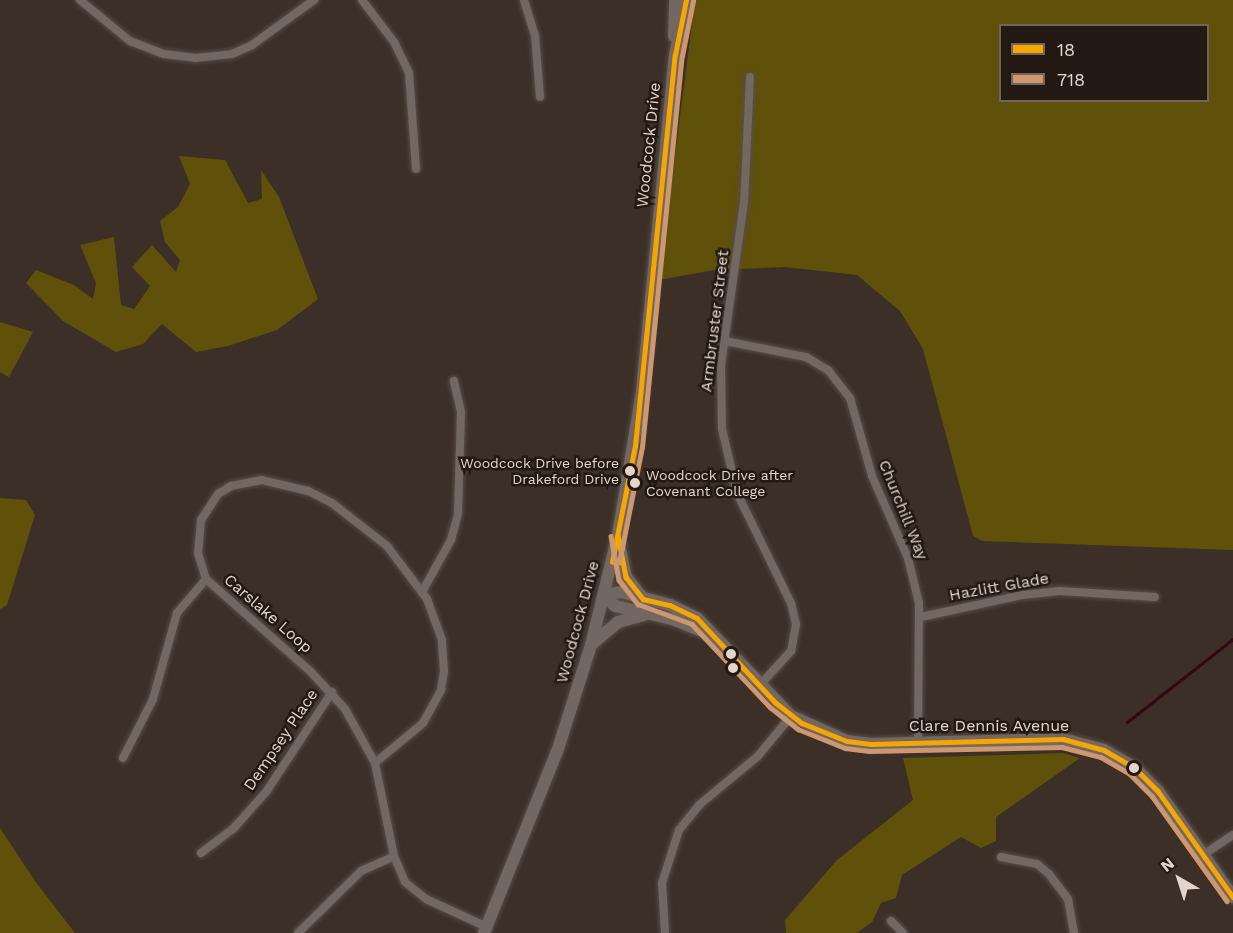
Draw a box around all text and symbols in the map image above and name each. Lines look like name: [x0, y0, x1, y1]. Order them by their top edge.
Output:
legend: [999, 24, 1209, 102]
text: 18: [1057, 39, 1075, 60]
text: 718: [1057, 69, 1085, 90]
street label: Woodcock Drive: [633, 81, 665, 209]
street label: Armbruster Street: [697, 249, 733, 393]
place label: Woodcock Drive before Drakeford Drive: [460, 455, 619, 488]
street label: Churchill Way: [874, 457, 932, 563]
marker: Woodcock Drive before Drakeford Drive: [624, 465, 636, 477]
place label: Woodcock Drive after Covenant College: [646, 467, 793, 500]
marker: Woodcock Drive after Covenant College: [629, 477, 641, 489]
street label: Woodcock Drive: [552, 559, 604, 685]
street label: Hazlitt Glade: [948, 569, 1050, 605]
street label: Carslake Loop: [220, 570, 316, 658]
unlabelled marker: [725, 648, 737, 660]
unlabelled marker: [727, 662, 739, 674]
street label: Dempsey Place: [240, 685, 322, 795]
street label: Clare Dennis Avenue: [908, 716, 1070, 736]
unlabelled marker: [1128, 762, 1140, 774]
north arrow: [1149, 849, 1209, 909]
text: N: [1157, 854, 1178, 876]

